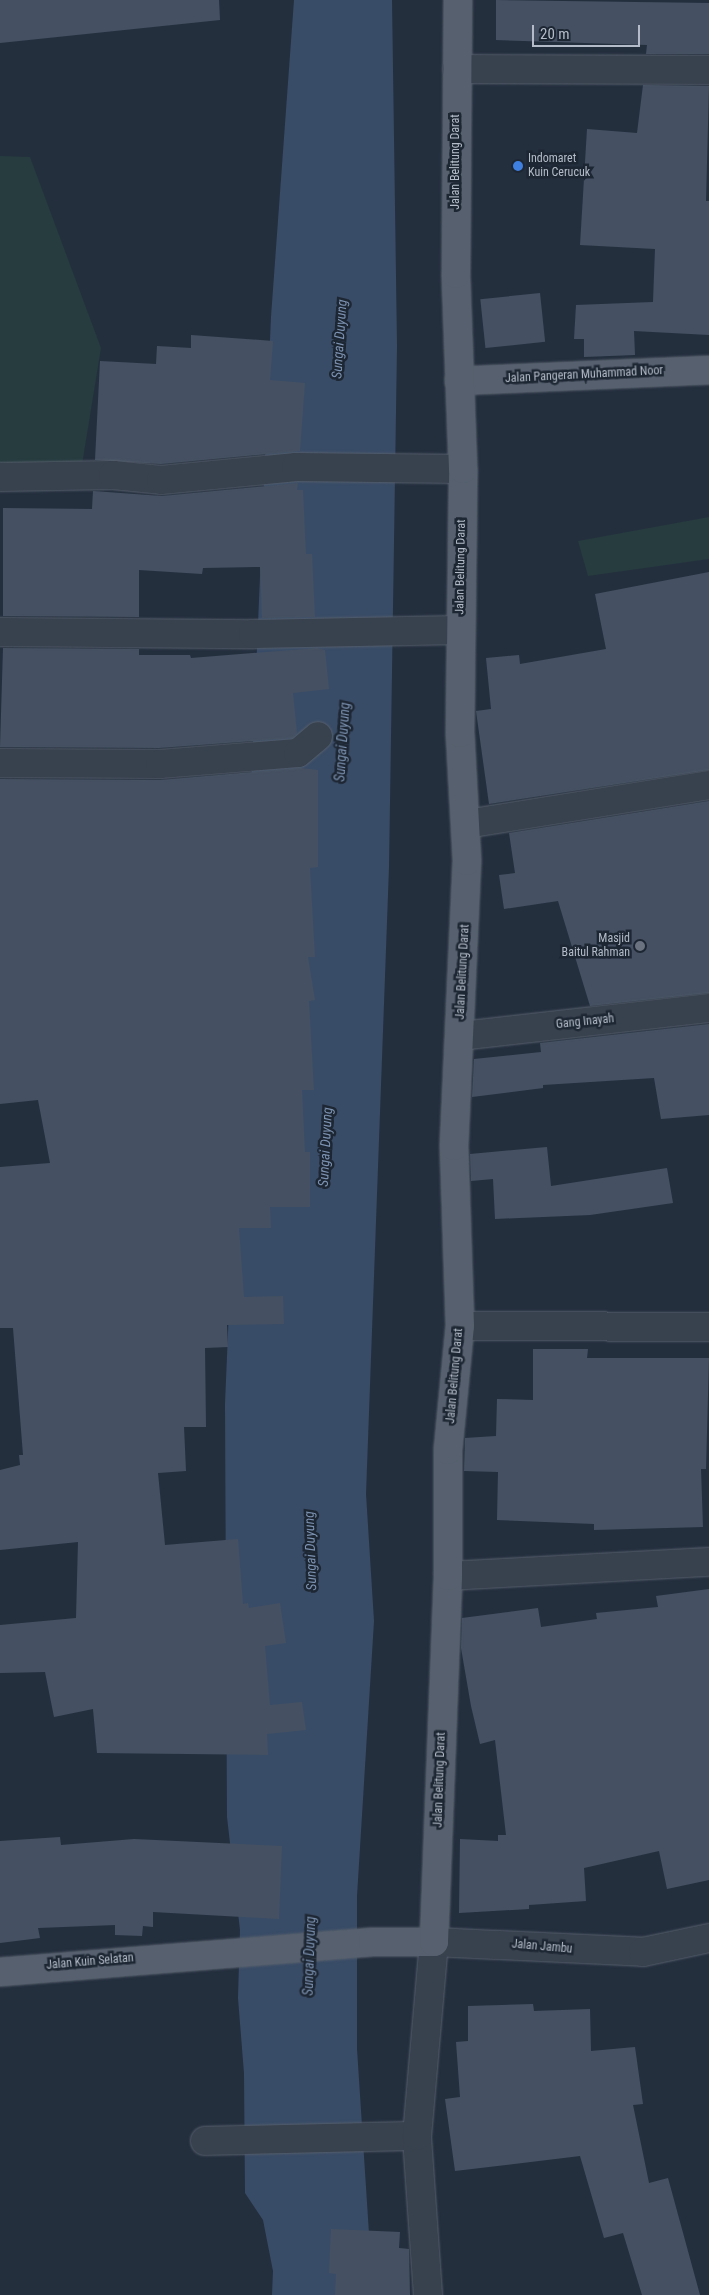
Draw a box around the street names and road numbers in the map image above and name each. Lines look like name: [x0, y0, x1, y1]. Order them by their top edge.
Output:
street label: Jalan Belitung Darat: [449, 114, 463, 210]
street label: Jalan Pangeran Muhammad Noor: [505, 364, 663, 386]
street label: Jalan Belitung Darat: [453, 519, 469, 615]
street label: Jalan Belitung Darat: [453, 924, 473, 1020]
street label: Gang Inayah: [555, 1012, 615, 1032]
street label: Jalan Belitung Darat: [444, 1328, 466, 1424]
street label: Jalan Belitung Darat: [431, 1732, 449, 1828]
street label: Jalan Jambu: [511, 1937, 573, 1957]
street label: Jalan Kuin Selatan: [46, 1951, 134, 1973]

